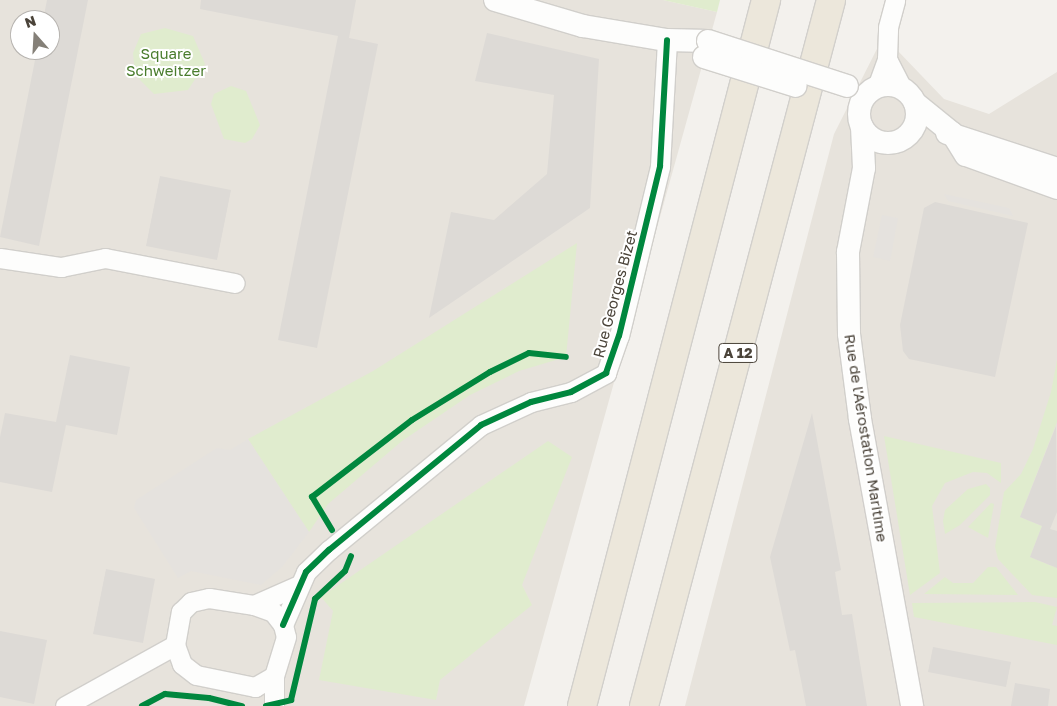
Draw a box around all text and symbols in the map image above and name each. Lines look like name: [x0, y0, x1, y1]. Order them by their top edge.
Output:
north arrow: [10, 10, 60, 60]
text: N: [22, 12, 38, 31]
park label: Square Schweitzer: [126, 44, 206, 79]
street label: Rue Georges Bizet: [589, 228, 641, 360]
street label: Rue de l'Aérostation Maritime: [841, 333, 891, 543]
road number: A 12: [718, 342, 758, 364]

